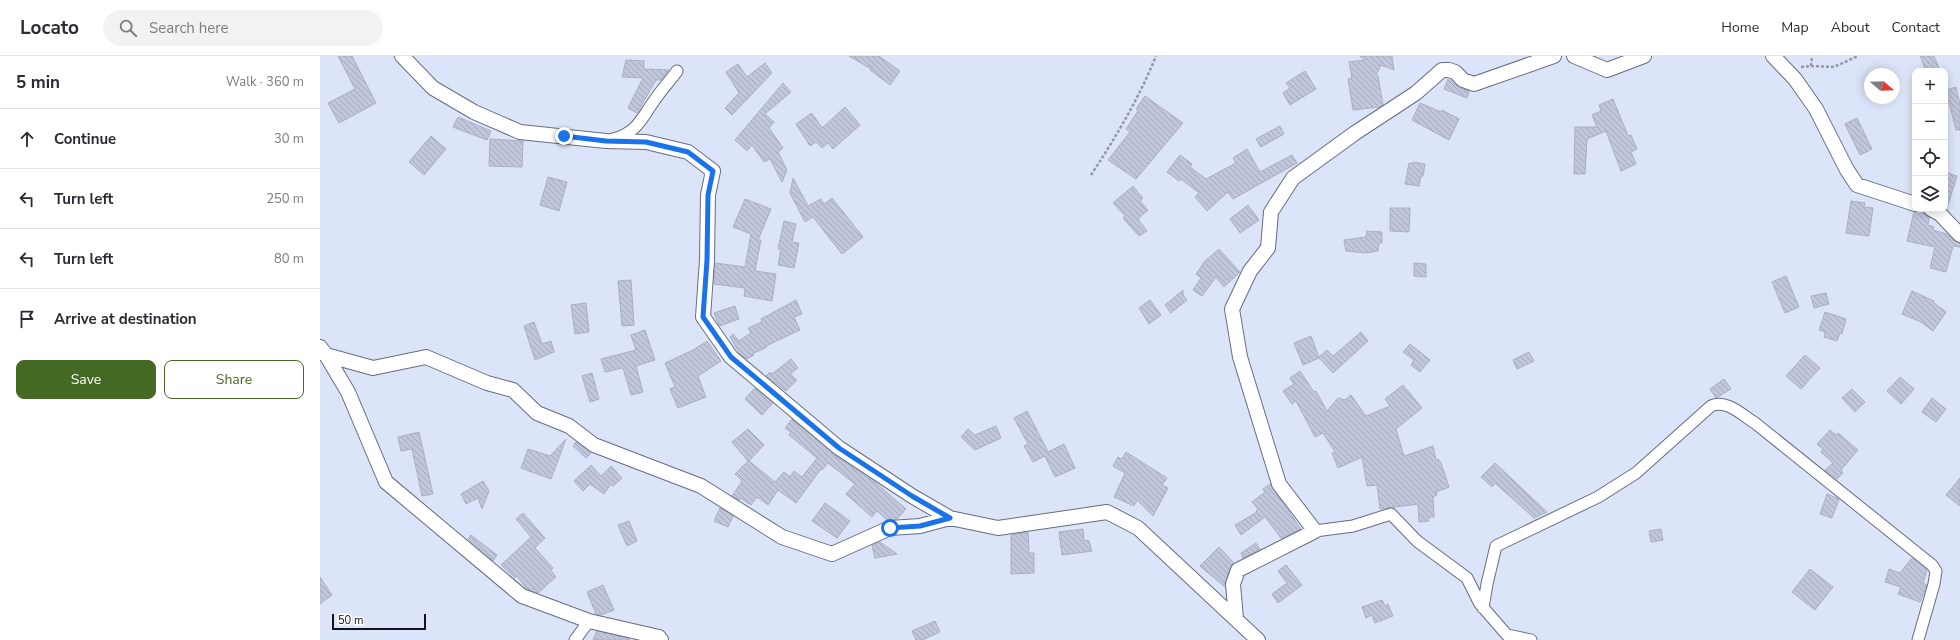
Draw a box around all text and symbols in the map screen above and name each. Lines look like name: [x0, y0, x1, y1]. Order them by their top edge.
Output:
search box: [103, 10, 383, 46]
text: Locato: [20, 15, 79, 41]
icon: search: [117, 17, 139, 39]
text: Search here: [149, 18, 229, 38]
text: Home: [1721, 18, 1759, 37]
text: Map: [1781, 18, 1809, 37]
text: About: [1831, 18, 1870, 37]
text: Contact: [1892, 18, 1940, 37]
north arrow: [1864, 68, 1900, 104]
map controls: [1912, 68, 1948, 212]
button: +: [1912, 68, 1948, 104]
text: 5 min: [16, 71, 60, 94]
text: Walk · 360 m: [226, 73, 304, 91]
button: −: [1912, 104, 1948, 140]
route end: [555, 127, 573, 145]
icon: ahead: [16, 128, 38, 150]
text: Continue: [54, 129, 116, 149]
text: 30 m: [274, 130, 304, 148]
button: locate: [1912, 140, 1948, 176]
button: layers: [1912, 176, 1948, 212]
icon: left: [16, 188, 38, 210]
text: Turn left: [54, 189, 113, 209]
text: 250 m: [266, 190, 304, 208]
icon: left: [16, 248, 38, 270]
text: Turn left: [54, 249, 113, 269]
text: 80 m: [274, 250, 304, 268]
icon: arrive: [16, 308, 38, 330]
text: Arrive at destination: [54, 309, 197, 329]
button: Save: [16, 360, 156, 399]
button: Share: [164, 360, 304, 399]
route start: [881, 519, 899, 537]
scale bar: [332, 612, 426, 631]
text: 50 m: [338, 613, 363, 628]

